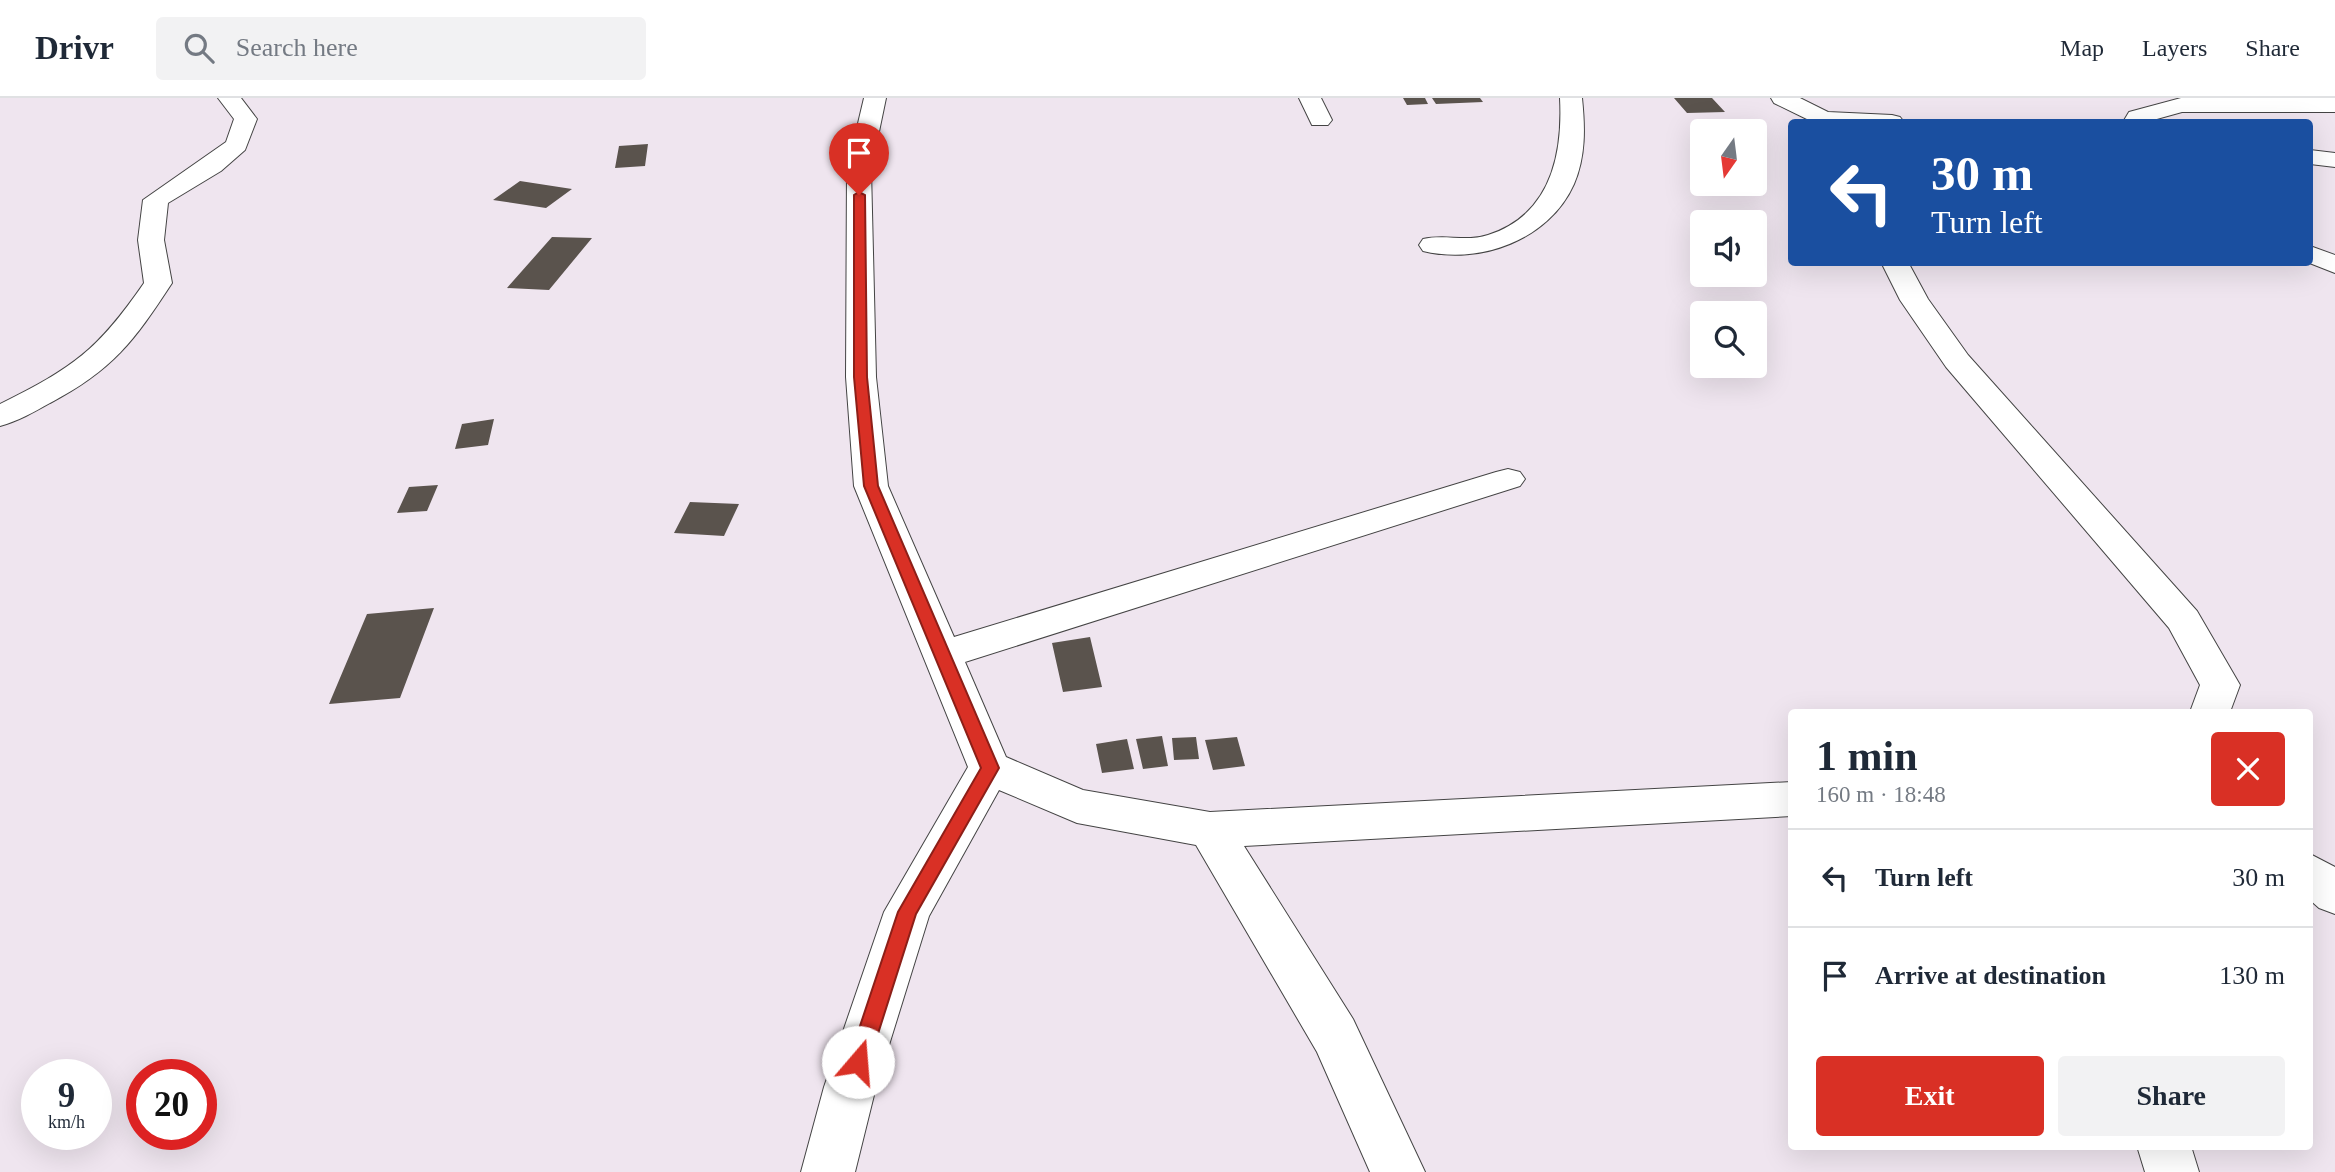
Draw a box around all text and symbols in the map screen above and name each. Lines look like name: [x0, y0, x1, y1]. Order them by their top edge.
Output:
search box: [156, 17, 646, 80]
icon: search: [180, 29, 218, 67]
text: Drivr: [35, 30, 114, 66]
text: Search here: [236, 33, 358, 62]
text: Map: [2060, 35, 2104, 61]
text: Layers: [2142, 35, 2207, 61]
text: Share: [2245, 35, 2300, 61]
north arrow: [1690, 119, 1768, 196]
map controls: [1690, 119, 1767, 378]
pin: [829, 123, 889, 195]
icon: arrive: [840, 134, 878, 172]
text: 30 m: [1931, 146, 2033, 201]
icon: left: [1816, 147, 1907, 238]
text: Turn left: [1931, 204, 2043, 240]
button: sound: [1690, 210, 1767, 287]
button: search: [1690, 301, 1767, 378]
button: close: [2211, 732, 2285, 806]
text: 1 min: [1816, 733, 1918, 779]
text: 160 m · 18:48: [1816, 782, 1946, 807]
icon: left: [1816, 859, 1854, 897]
text: Turn left: [1875, 863, 1973, 892]
text: 30 m: [2232, 863, 2285, 892]
icon: arrive: [1816, 957, 1854, 995]
text: Arrive at destination: [1875, 961, 2106, 990]
text: 130 m: [2219, 961, 2285, 990]
position arrow: [821, 1025, 895, 1099]
button: Exit: [1816, 1056, 2044, 1136]
button: Share: [2058, 1056, 2285, 1136]
speed limit sign: 20: [126, 1059, 217, 1150]
text: 9: [58, 1076, 75, 1115]
text: km/h: [48, 1112, 85, 1132]

